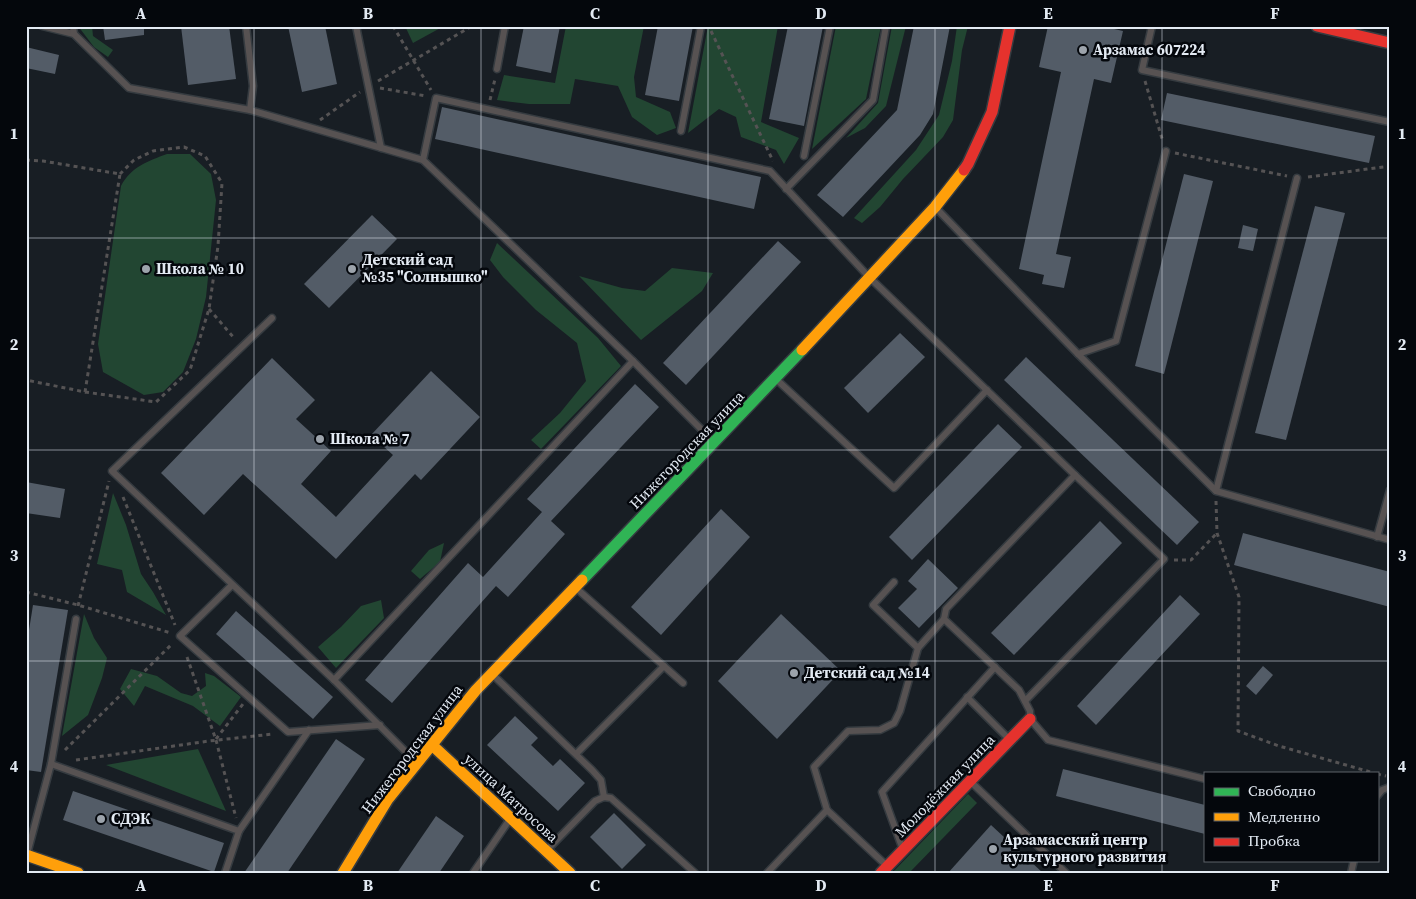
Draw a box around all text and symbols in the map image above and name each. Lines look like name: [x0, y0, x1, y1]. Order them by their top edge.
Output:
text: A: [136, 2, 147, 24]
text: B: [363, 2, 374, 24]
text: C: [590, 2, 600, 24]
text: D: [815, 2, 827, 24]
text: E: [1043, 2, 1053, 24]
text: F: [1270, 2, 1280, 24]
place label: Арзамас 607224: [1093, 39, 1205, 60]
marker: Арзамас 607224: [1077, 44, 1089, 56]
text: 1: [10, 122, 18, 144]
text: 1: [1398, 122, 1406, 144]
place label: Детский сад №35 "Солнышко": [361, 249, 488, 287]
place label: Школа № 10: [156, 258, 244, 279]
marker: Школа № 10: [140, 263, 152, 275]
marker: Детский сад №35 "Солнышко": [346, 263, 358, 275]
text: 2: [10, 333, 19, 355]
text: 2: [1398, 333, 1407, 355]
street label: Нижегородская улица: [625, 386, 749, 513]
place label: Школа № 7: [330, 428, 410, 449]
marker: Школа № 7: [314, 433, 326, 445]
text: 3: [10, 544, 19, 566]
text: 3: [1398, 544, 1407, 566]
place label: Детский сад №14: [804, 662, 930, 683]
marker: Детский сад №14: [788, 667, 800, 679]
street label: Нижегородская улица: [356, 679, 467, 818]
street label: Молодёжная улица: [890, 729, 1000, 842]
street label: улица Матросова: [460, 748, 563, 847]
text: 4: [10, 755, 19, 777]
text: 4: [1398, 755, 1407, 777]
legend: [1204, 772, 1378, 862]
text: Свободно: [1248, 780, 1316, 801]
text: Медленно: [1248, 806, 1320, 827]
place label: СДЭК: [111, 808, 151, 829]
marker: СДЭК: [95, 813, 107, 825]
place label: Арзамасский центр культурного развития: [1003, 829, 1167, 867]
text: Пробка: [1248, 830, 1300, 851]
marker: Арзамасский центр культурного развития: [987, 843, 999, 855]
text: A: [136, 874, 147, 896]
text: B: [363, 874, 374, 896]
text: C: [590, 874, 600, 896]
text: D: [815, 874, 827, 896]
text: E: [1043, 874, 1053, 896]
text: F: [1270, 874, 1280, 896]

